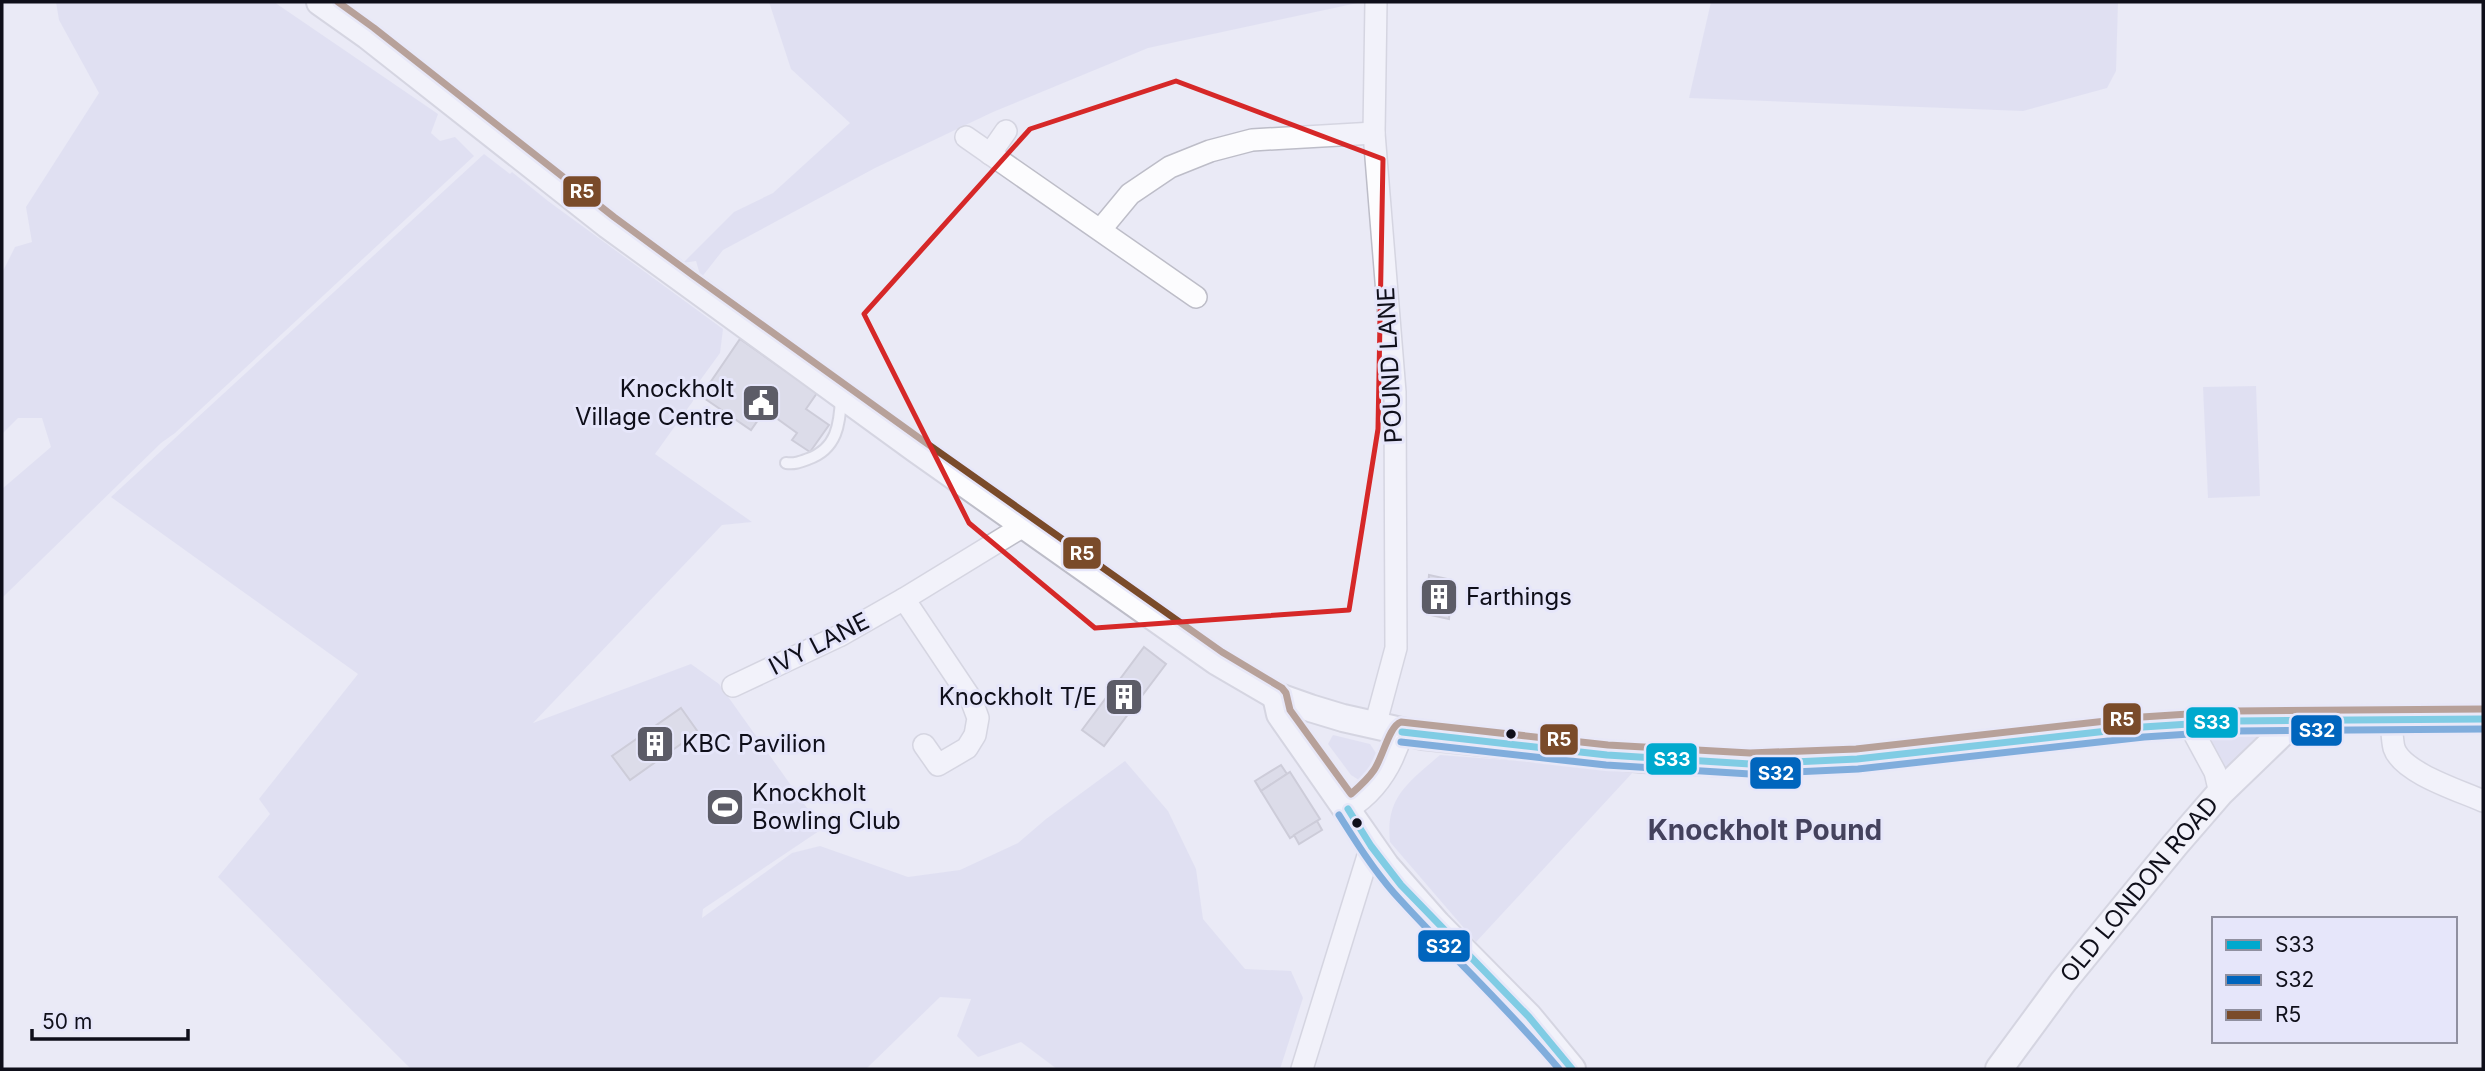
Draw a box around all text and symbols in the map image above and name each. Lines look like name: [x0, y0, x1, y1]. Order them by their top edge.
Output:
line badge: R5: [562, 175, 602, 208]
text: R5: [570, 180, 594, 203]
street label: POUND LANE: [1371, 286, 1408, 444]
place label: Knockholt Village Centre: [575, 374, 734, 431]
public building icon: Knockholt Village Centre: [740, 382, 782, 424]
line badge: R5: [1062, 536, 1102, 570]
text: R5: [1070, 542, 1094, 565]
building icon: Farthings: [1418, 576, 1460, 618]
place label: Farthings: [1466, 582, 1572, 611]
street label: IVY LANE: [764, 606, 874, 681]
building icon: Knockholt T/E: [1103, 676, 1145, 718]
place label: Knockholt T/E: [939, 682, 1097, 711]
line badge: R5: [2102, 702, 2142, 736]
line badge: S33: [2185, 706, 2239, 739]
text: R5: [2110, 708, 2134, 731]
text: S33: [2194, 711, 2230, 734]
line badge: S32: [2290, 714, 2343, 747]
text: S32: [2299, 719, 2335, 742]
building icon: KBC Pavilion: [634, 723, 676, 765]
line badge: R5: [1539, 723, 1579, 756]
unlabelled marker: [1504, 727, 1518, 741]
text: R5: [1547, 728, 1571, 751]
place label: KBC Pavilion: [682, 729, 826, 758]
line badge: S33: [1645, 742, 1698, 776]
text: S33: [1654, 748, 1690, 771]
line badge: S32: [1749, 756, 1802, 790]
text: S32: [1758, 762, 1794, 785]
place label: Knockholt Bowling Club: [752, 778, 901, 835]
sports icon: Knockholt Bowling Club: [704, 786, 746, 828]
street label: OLD LONDON ROAD: [2054, 790, 2224, 988]
district label: Knockholt Pound: [1648, 813, 1882, 847]
unlabelled marker: [1350, 816, 1364, 830]
legend: [2212, 917, 2457, 1043]
line badge: S32: [1417, 929, 1471, 963]
text: S33: [2275, 932, 2314, 957]
text: S32: [1426, 935, 1462, 958]
text: S32: [2275, 967, 2314, 992]
scale bar: [32, 998, 187, 1042]
text: R5: [2275, 1002, 2301, 1027]
text: 50 m: [42, 1009, 92, 1034]

